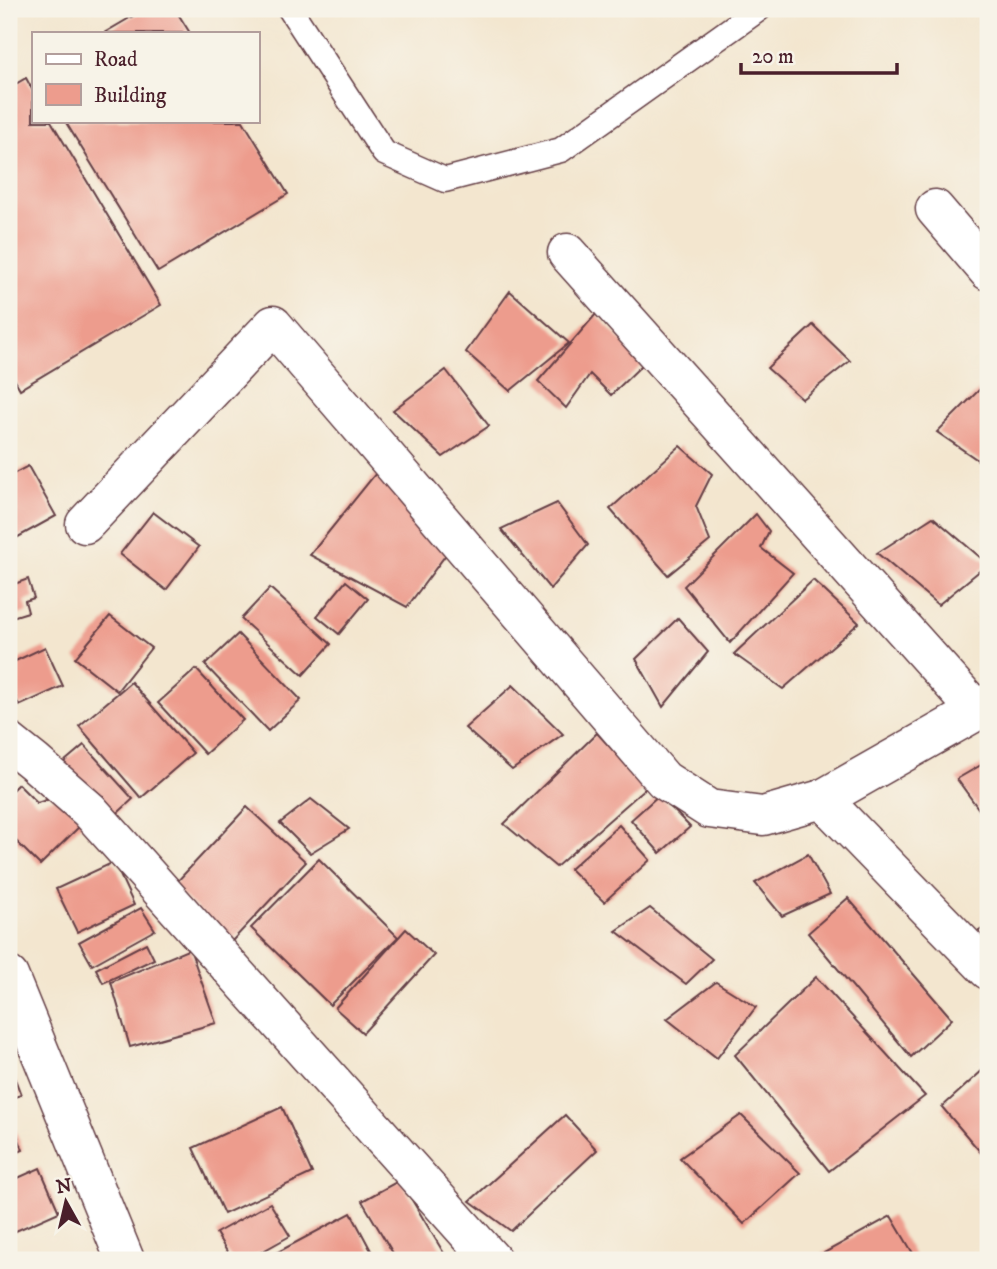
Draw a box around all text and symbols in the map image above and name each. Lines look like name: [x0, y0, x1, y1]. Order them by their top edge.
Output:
legend: [32, 32, 259, 122]
scale bar: [741, 32, 897, 76]
text: 20 m: [752, 44, 794, 70]
text: Road: [94, 47, 138, 73]
text: Building: [94, 83, 167, 109]
north arrow: [32, 1168, 102, 1238]
text: N: [55, 1174, 74, 1199]

